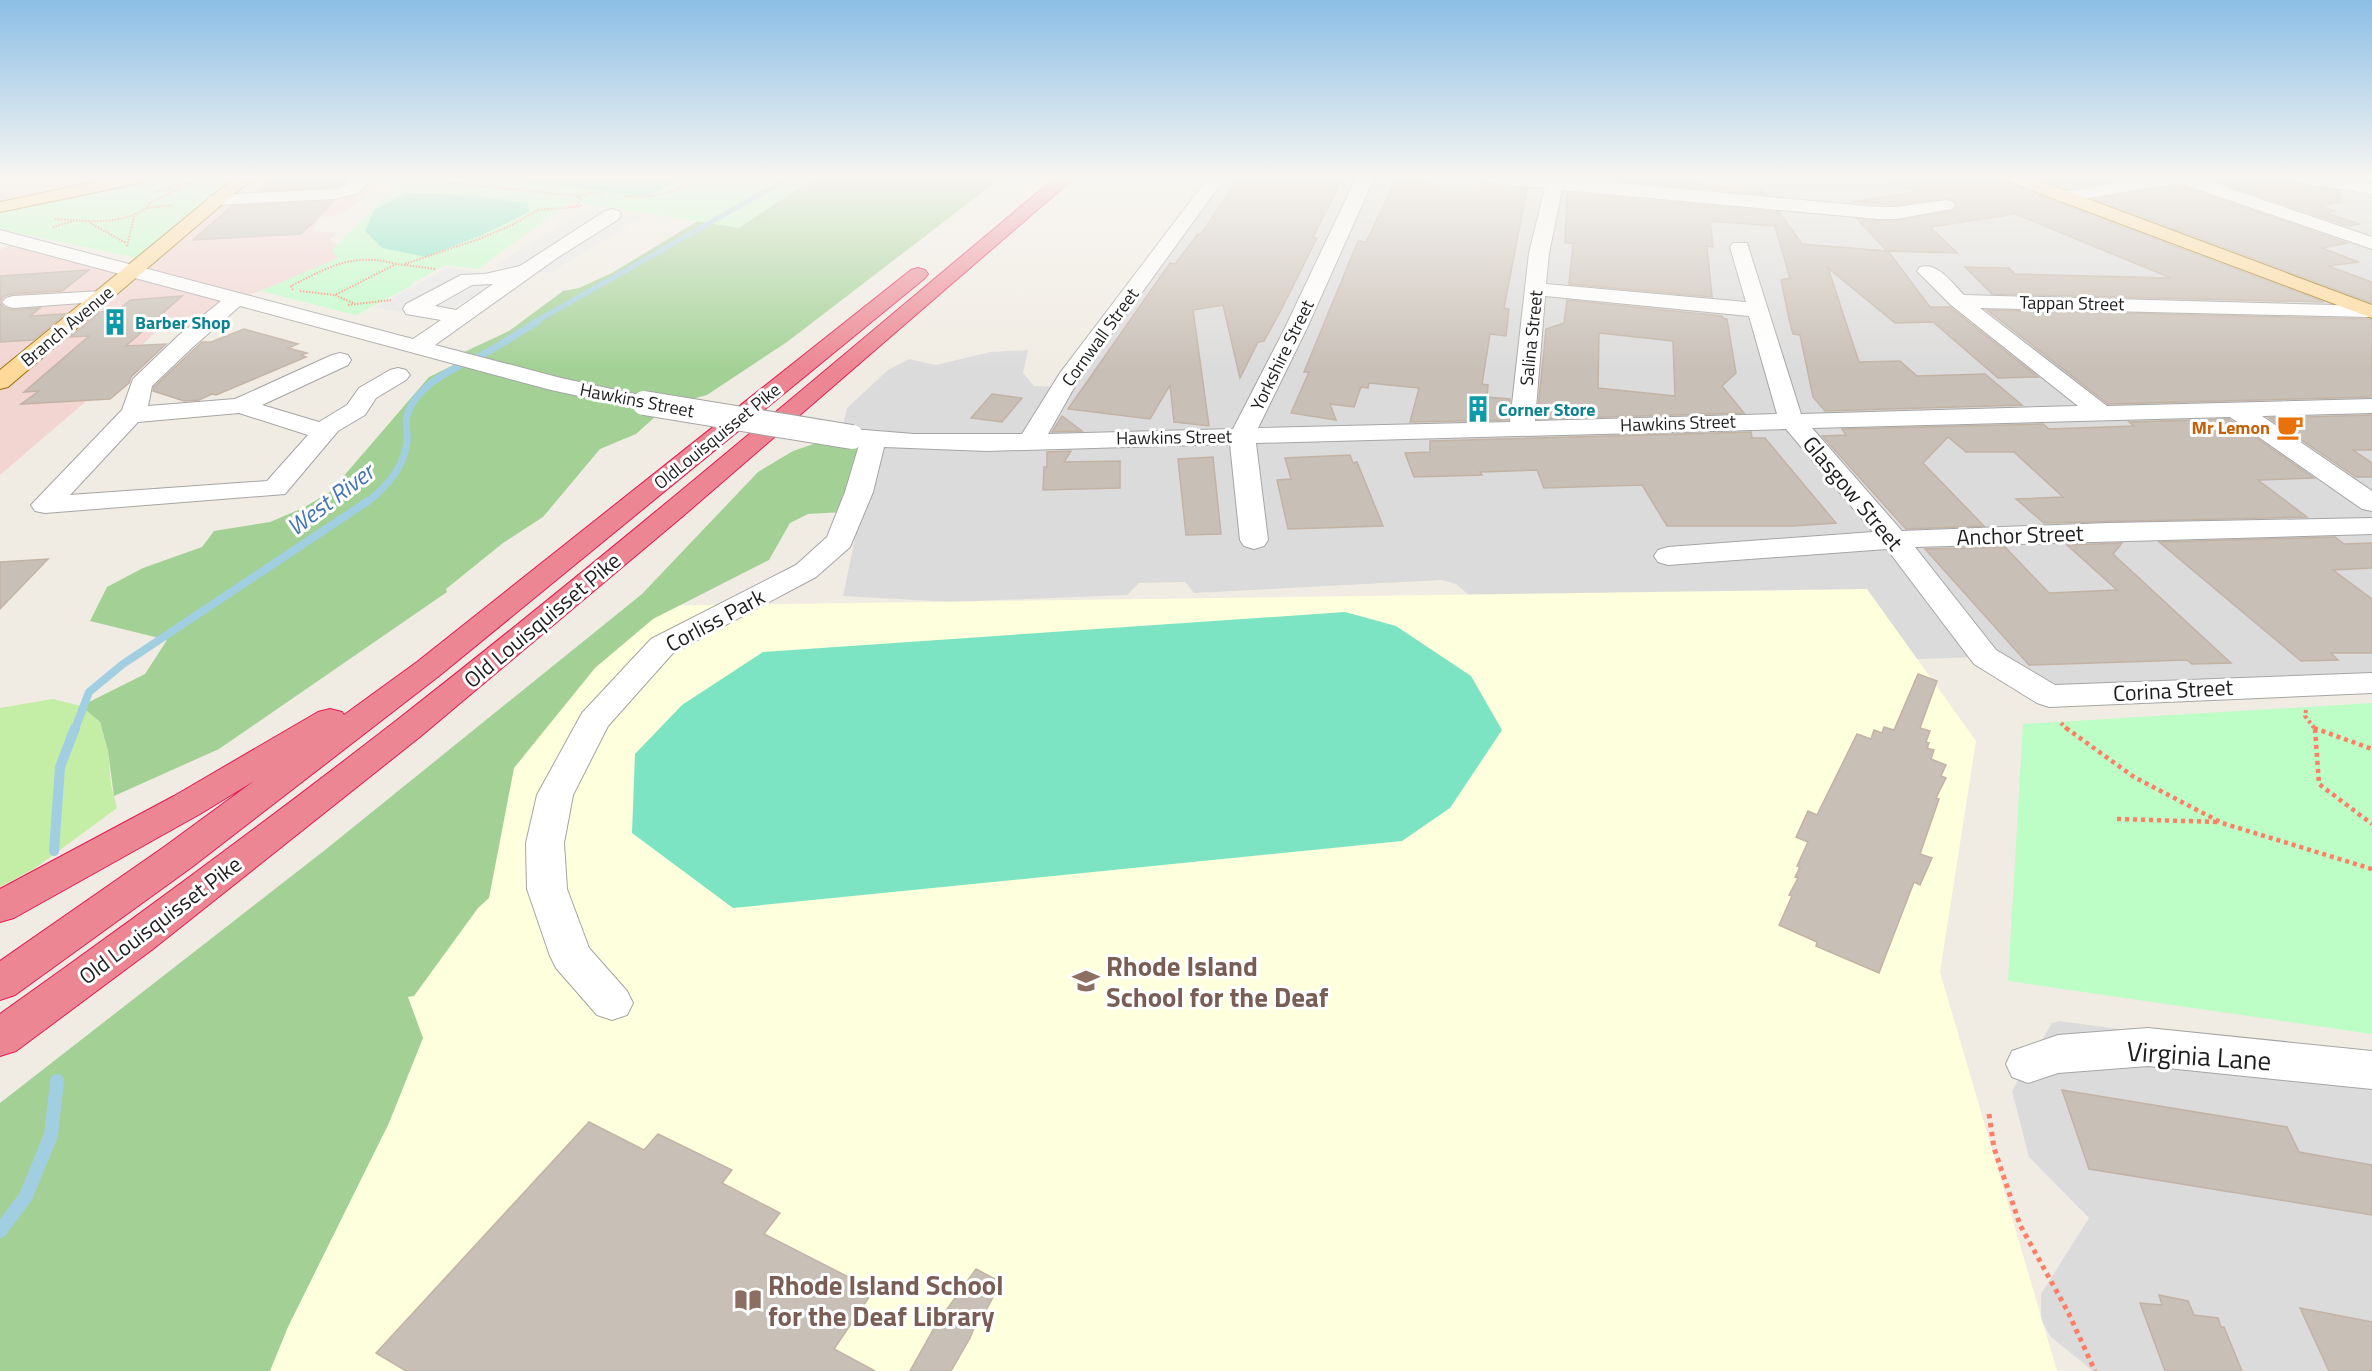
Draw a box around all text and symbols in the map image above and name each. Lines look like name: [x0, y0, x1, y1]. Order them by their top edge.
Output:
street label: Branch Avenue: [15, 279, 119, 373]
street label: Cornwall Street: [1055, 281, 1145, 392]
street label: Salina Street: [1513, 288, 1550, 387]
street label: Tappan Street: [2019, 289, 2125, 317]
street label: Yorkshire Street: [1244, 294, 1321, 415]
building icon: Barber Shop: [100, 307, 130, 337]
place label: Barber Shop: [135, 309, 231, 336]
street label: Hawkins Street: [578, 376, 697, 424]
street label: OldLouisquisset Pike: [648, 376, 786, 496]
building icon: Corner Store: [1463, 394, 1493, 424]
place label: Corner Store: [1498, 396, 1595, 423]
street label: Hawkins Street: [1620, 407, 1737, 439]
cafe icon: Mr Lemon: [2275, 412, 2305, 442]
place label: Mr Lemon: [2192, 414, 2270, 441]
street label: Hawkins Street: [1116, 422, 1233, 452]
street label: Glasgow Street: [1795, 428, 1911, 558]
water label: West River: [279, 452, 384, 544]
street label: Anchor Street: [1956, 516, 2084, 554]
street label: Old Louisquisset Pike: [456, 544, 628, 696]
street label: Corliss Park: [659, 579, 771, 660]
street label: Corina Street: [2112, 670, 2234, 710]
street label: Old Louisquisset Pike: [71, 847, 249, 993]
place label: Rhode Island School for the Deaf: [1106, 945, 1329, 1017]
school or university icon: Rhode Island School for the Deaf: [1071, 966, 1101, 996]
street label: Virginia Lane: [2125, 1029, 2273, 1081]
place label: Rhode Island School for the Deaf Library: [768, 1264, 1004, 1336]
library icon: Rhode Island School for the Deaf Library: [733, 1285, 763, 1315]

